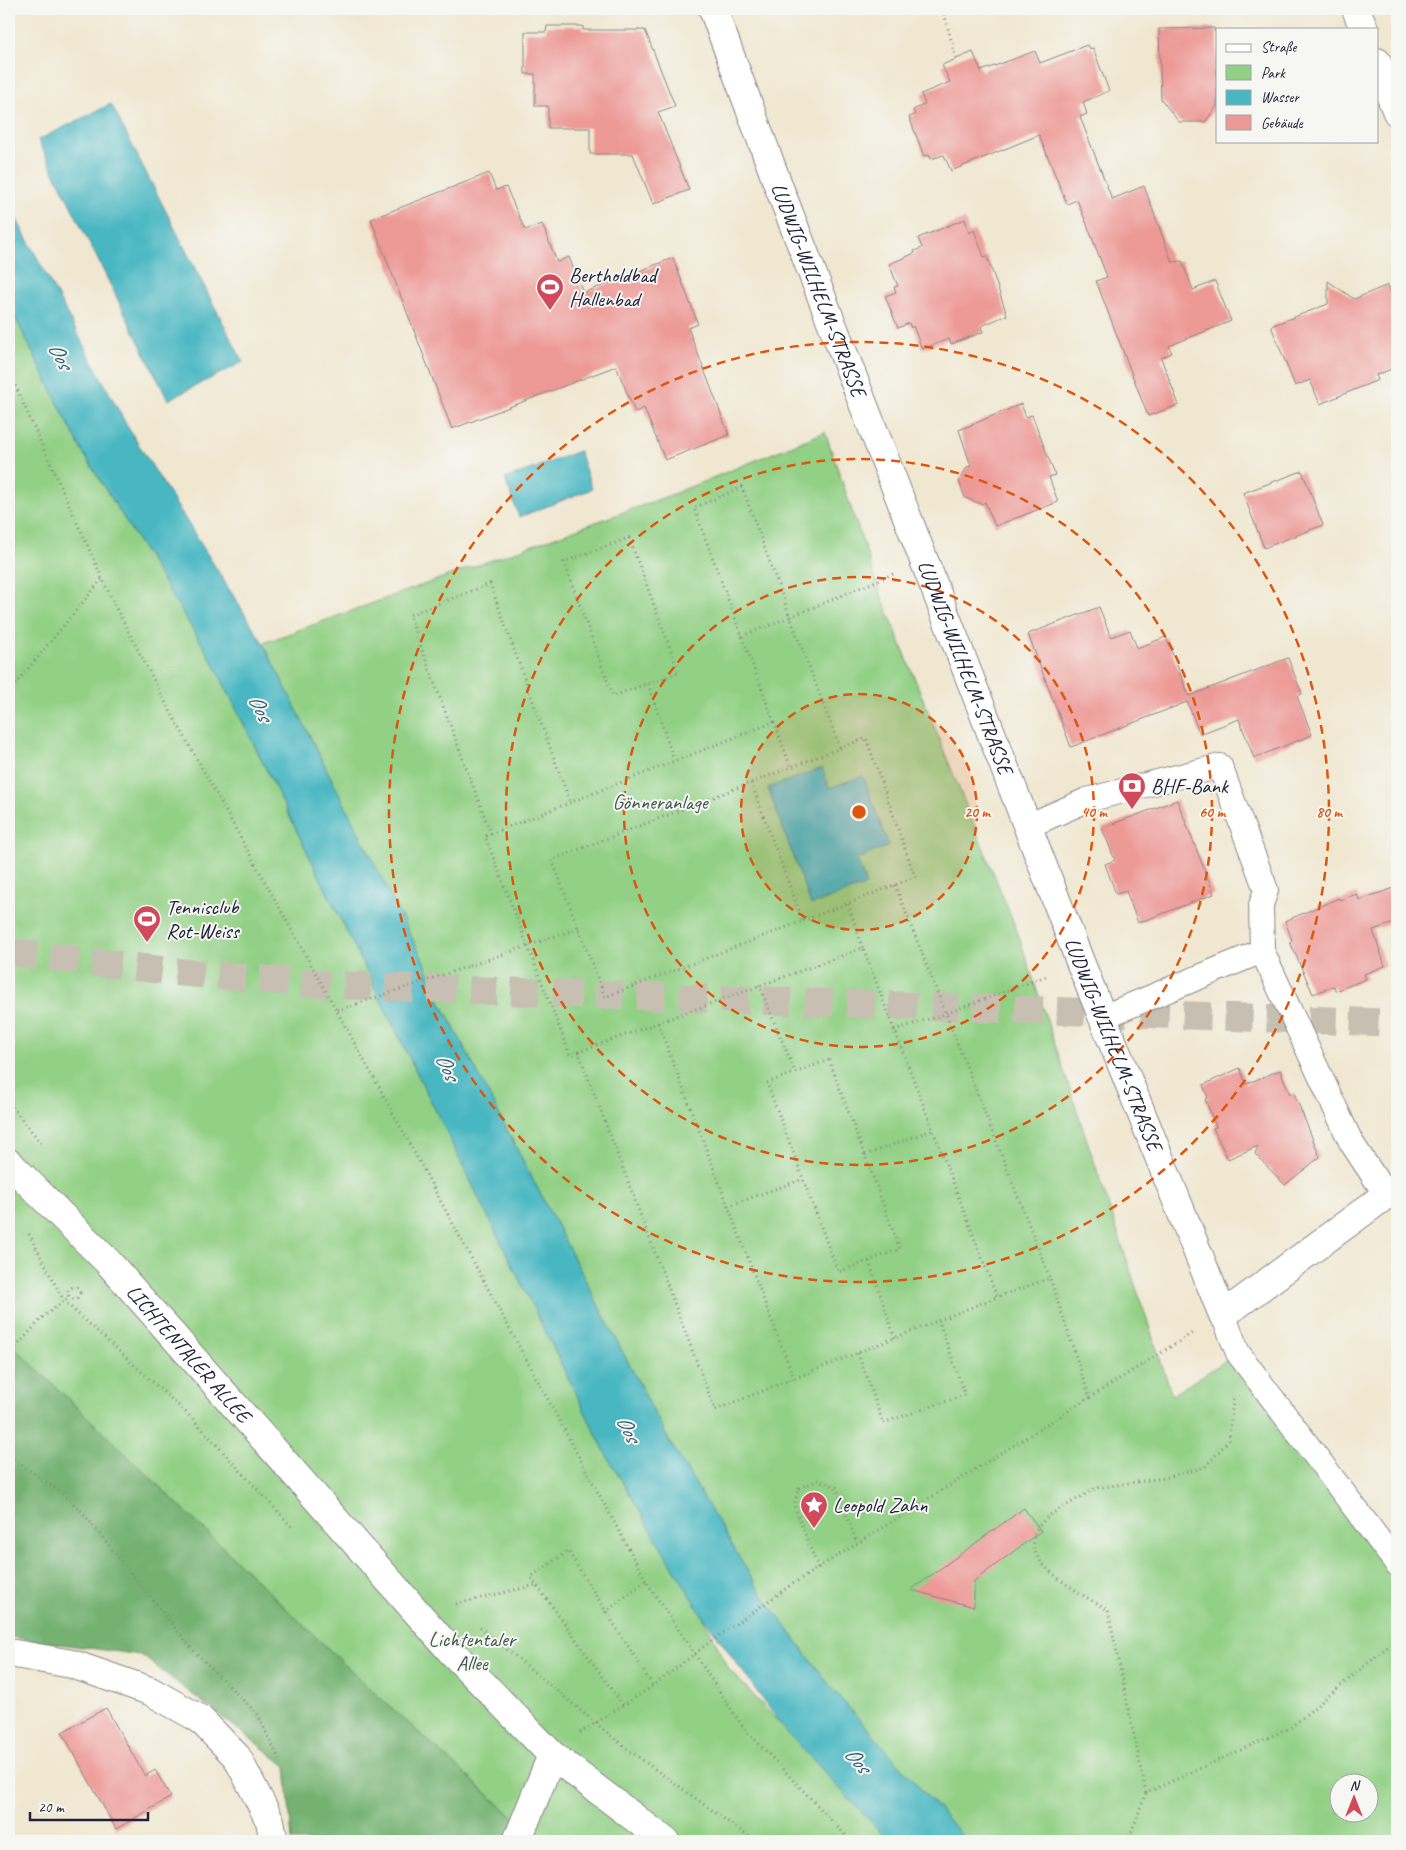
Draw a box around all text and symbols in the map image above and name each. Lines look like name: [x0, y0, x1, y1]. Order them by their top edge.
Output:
legend: [1216, 28, 1378, 142]
text: Straße: [1261, 38, 1297, 57]
text: Park: [1261, 64, 1286, 83]
text: Wasser: [1261, 88, 1300, 107]
text: Gebäude: [1261, 114, 1304, 133]
street label: LUDWIG-WILHELM-STRASSE: [766, 179, 873, 403]
place label: Bertholdbad Hallenbad: [569, 262, 660, 312]
sports icon: Bertholdbad Hallenbad: [535, 272, 565, 311]
water label: Oos: [41, 337, 81, 378]
street label: LUDWIG-WILHELM-STRASSE: [912, 557, 1020, 780]
water label: Oos: [242, 689, 281, 730]
bank icon: BHF-Bank: [1117, 771, 1147, 810]
place label: BHF-Bank: [1151, 773, 1229, 799]
park label: Gönneranlage: [612, 789, 710, 815]
centre of rings: [850, 803, 868, 821]
text: 20 m: [964, 803, 991, 822]
text: 40 m: [1081, 803, 1108, 822]
text: 60 m: [1199, 803, 1226, 822]
text: 80 m: [1316, 803, 1343, 822]
place label: Tennisclub Rot-Weiss: [166, 894, 241, 944]
sports icon: Tennisclub Rot-Weiss: [132, 904, 162, 943]
street label: LUDWIG-WILHELM-STRASSE: [1059, 934, 1169, 1157]
water label: Oos: [429, 1048, 467, 1088]
street label: LICHTENTALER ALLEE: [121, 1279, 258, 1430]
water label: Oos: [610, 1410, 649, 1451]
place icon: Leopold Zahn: [799, 1490, 829, 1529]
place label: Leopold Zahn: [833, 1492, 928, 1518]
park label: Lichtentaler Allee: [429, 1626, 518, 1676]
water label: Oos: [838, 1741, 879, 1782]
north arrow: [1328, 1772, 1378, 1822]
text: N: [1350, 1777, 1361, 1794]
scale bar: [30, 1790, 148, 1822]
text: 20 m: [38, 1798, 65, 1817]

